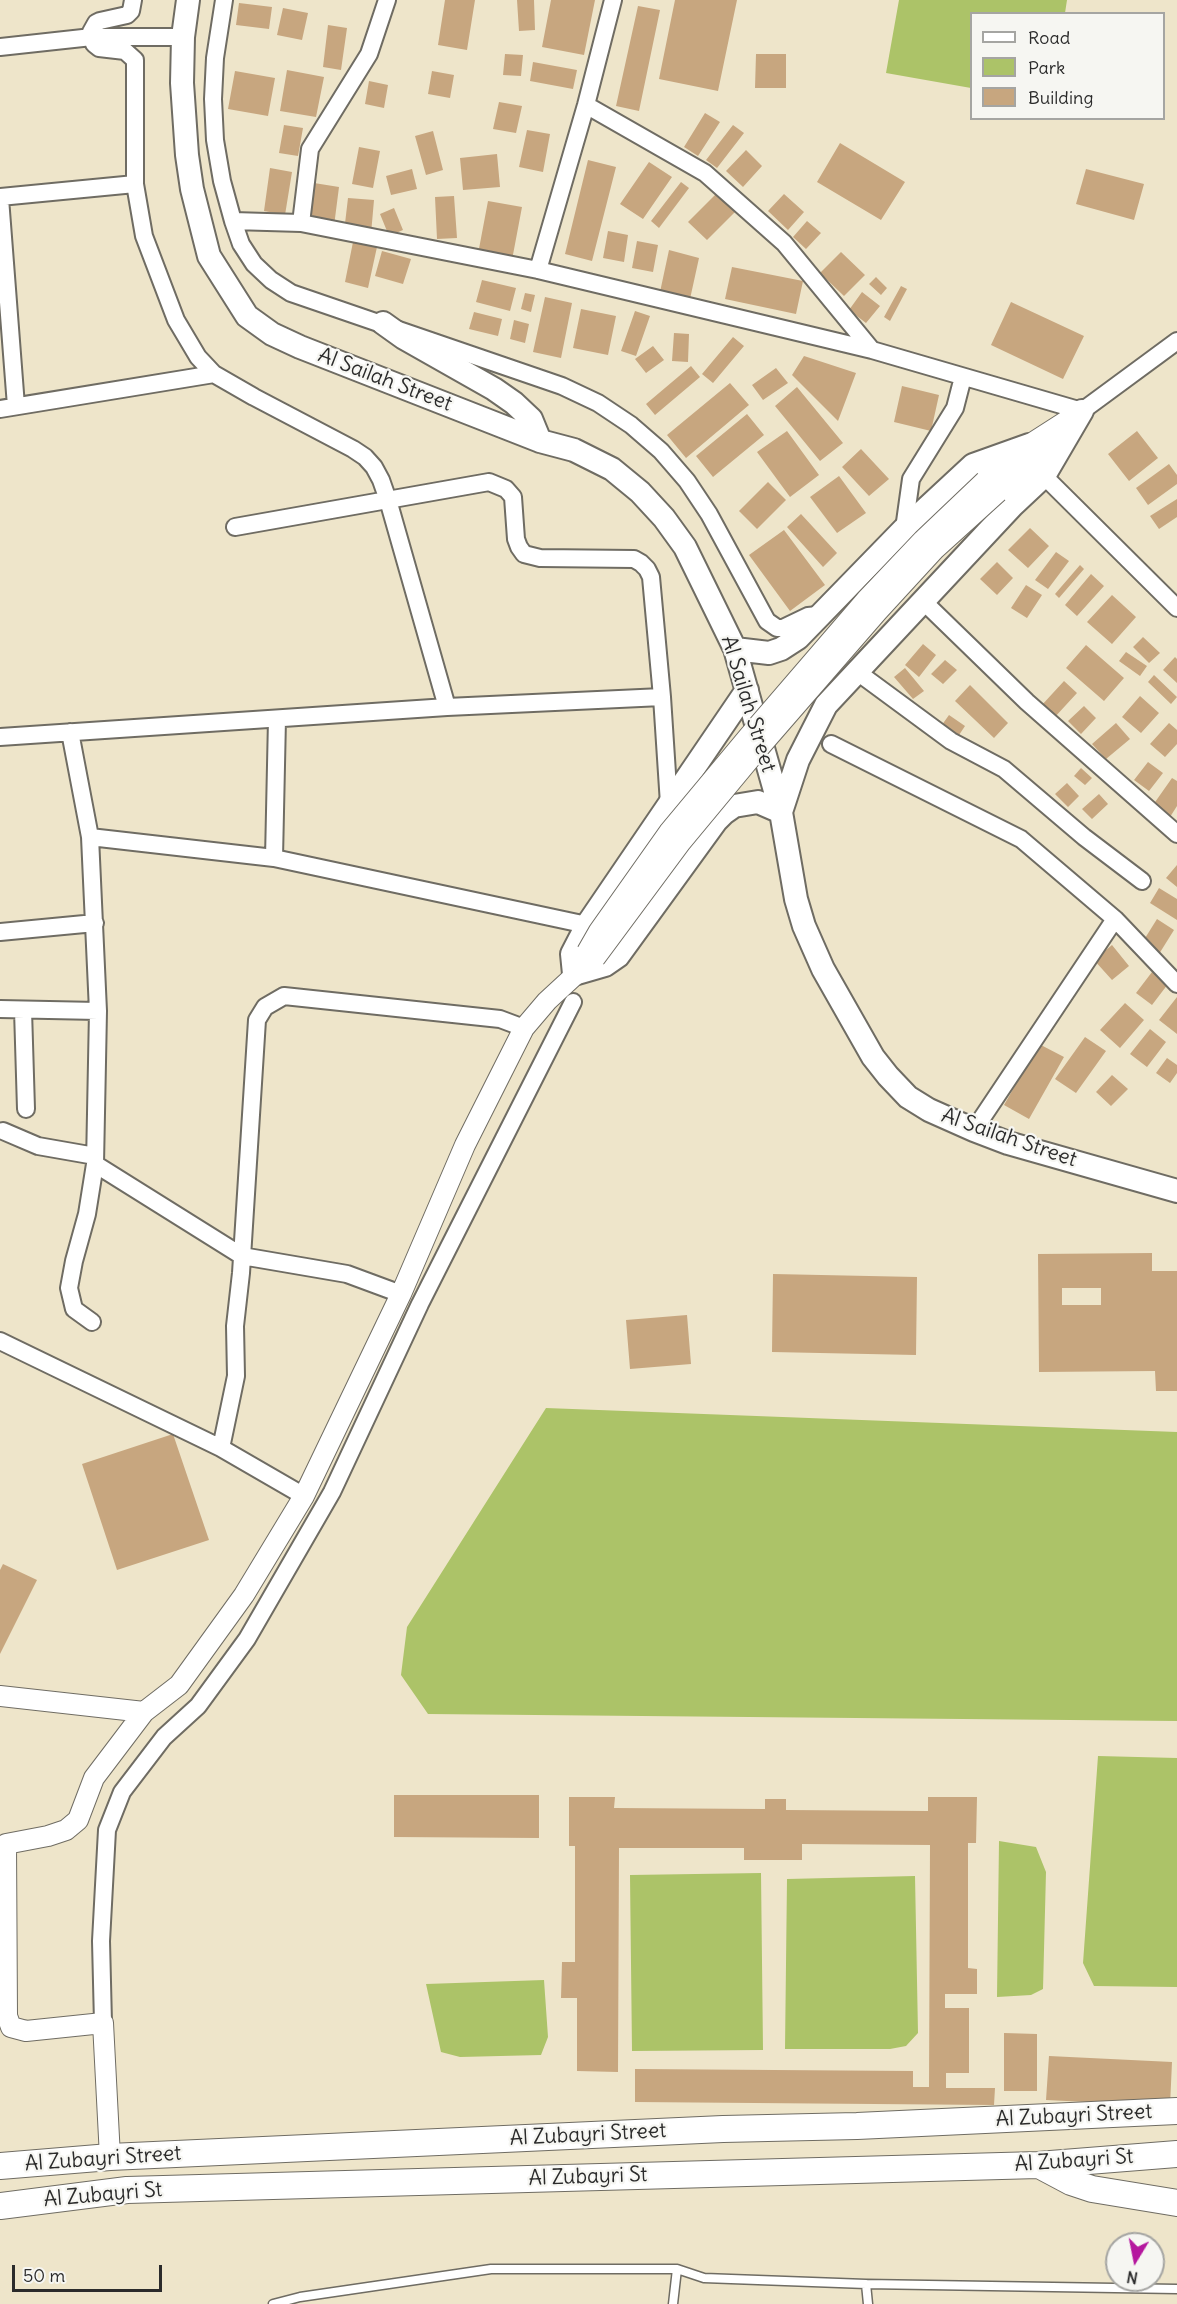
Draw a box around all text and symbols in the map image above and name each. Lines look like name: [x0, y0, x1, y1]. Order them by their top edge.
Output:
legend: [970, 12, 1165, 120]
text: Road: [1028, 26, 1070, 49]
text: Park: [1028, 56, 1065, 79]
text: Building: [1028, 86, 1093, 109]
street label: Al Sailah Street: [314, 343, 456, 417]
street label: Al Sailah Street: [715, 633, 781, 775]
street label: Al Sailah Street: [938, 1103, 1080, 1173]
street label: Al Zubayri Street: [995, 2099, 1153, 2133]
street label: Al Zubayri Street: [509, 2118, 667, 2152]
street label: Al Zubayri Street: [24, 2141, 182, 2177]
street label: Al Zubayri St: [1014, 2144, 1134, 2178]
street label: Al Zubayri St: [528, 2162, 648, 2192]
street label: Al Zubayri St: [43, 2177, 163, 2213]
north arrow: [1105, 2232, 1165, 2292]
scale bar: [15, 2253, 165, 2291]
text: 50 m: [23, 2264, 65, 2287]
text: N: [1125, 2267, 1139, 2289]

